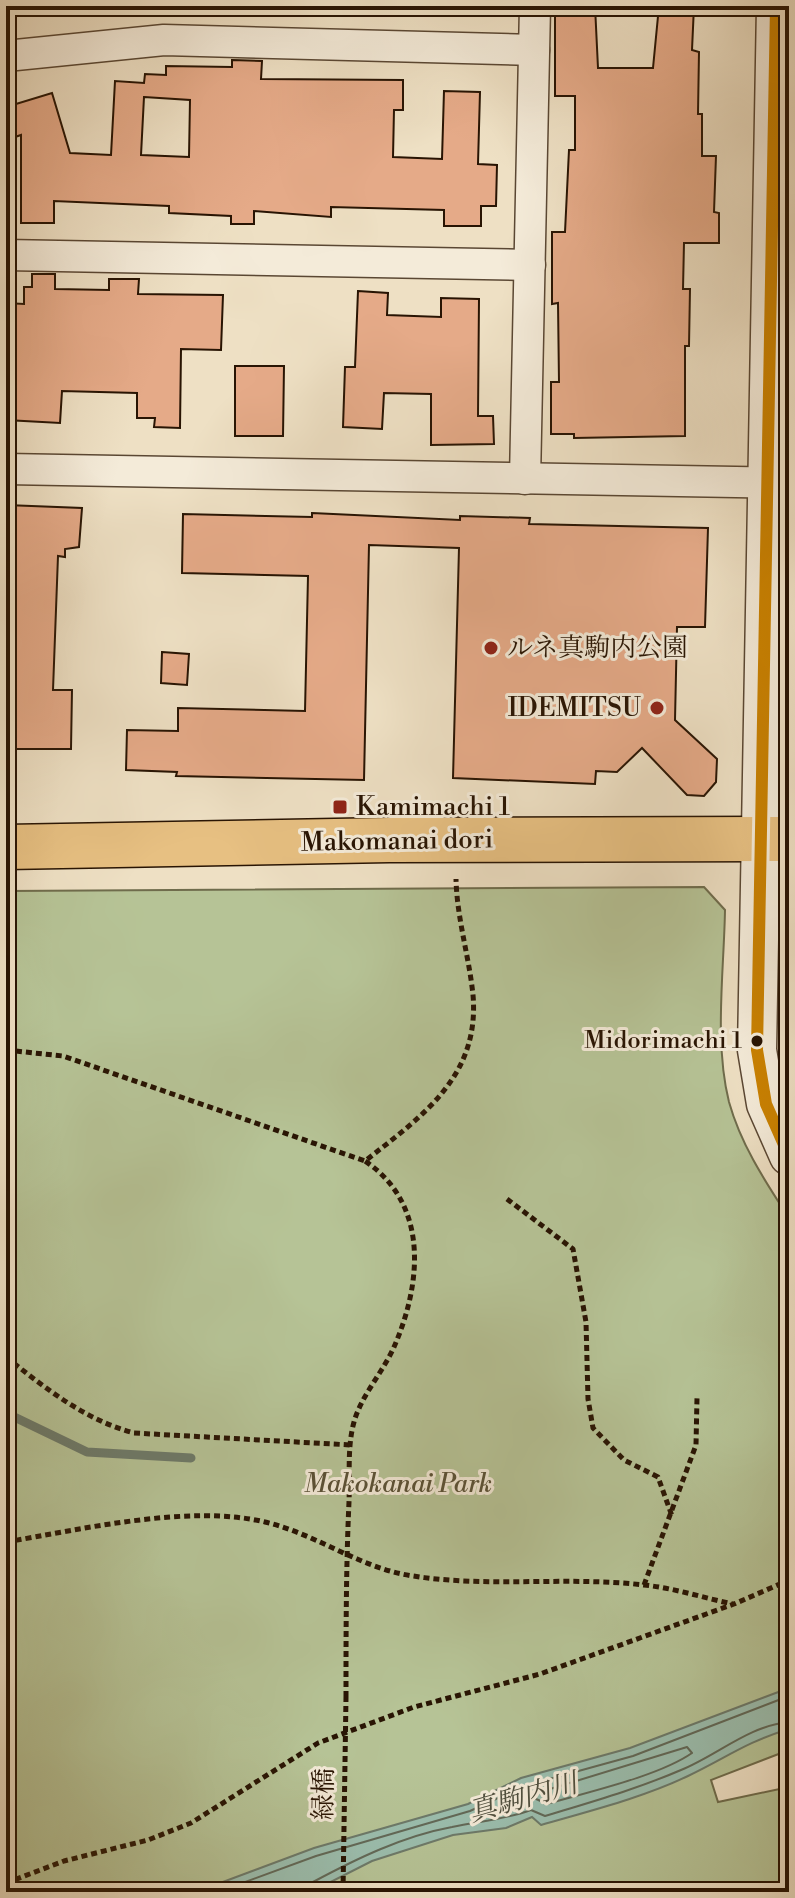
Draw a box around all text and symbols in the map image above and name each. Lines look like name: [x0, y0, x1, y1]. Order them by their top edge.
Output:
place label: ルネ真駒内公園: [507, 632, 688, 664]
marker: ルネ真駒内公園: [482, 639, 500, 657]
place label: IDEMITSU: [508, 692, 641, 724]
marker: IDEMITSU: [648, 699, 666, 717]
place label: Kamimachi 1: [356, 791, 510, 823]
marker: Kamimachi 1: [331, 798, 349, 816]
street label: Makomanai dori: [301, 823, 493, 859]
place label: Midorimachi 1: [584, 1026, 743, 1056]
marker: Midorimachi 1: [749, 1033, 765, 1049]
park label: Makokanai Park: [304, 1468, 492, 1500]
water label: 真駒内川: [464, 1765, 585, 1830]
street label: 緑橋: [308, 1768, 340, 1820]

